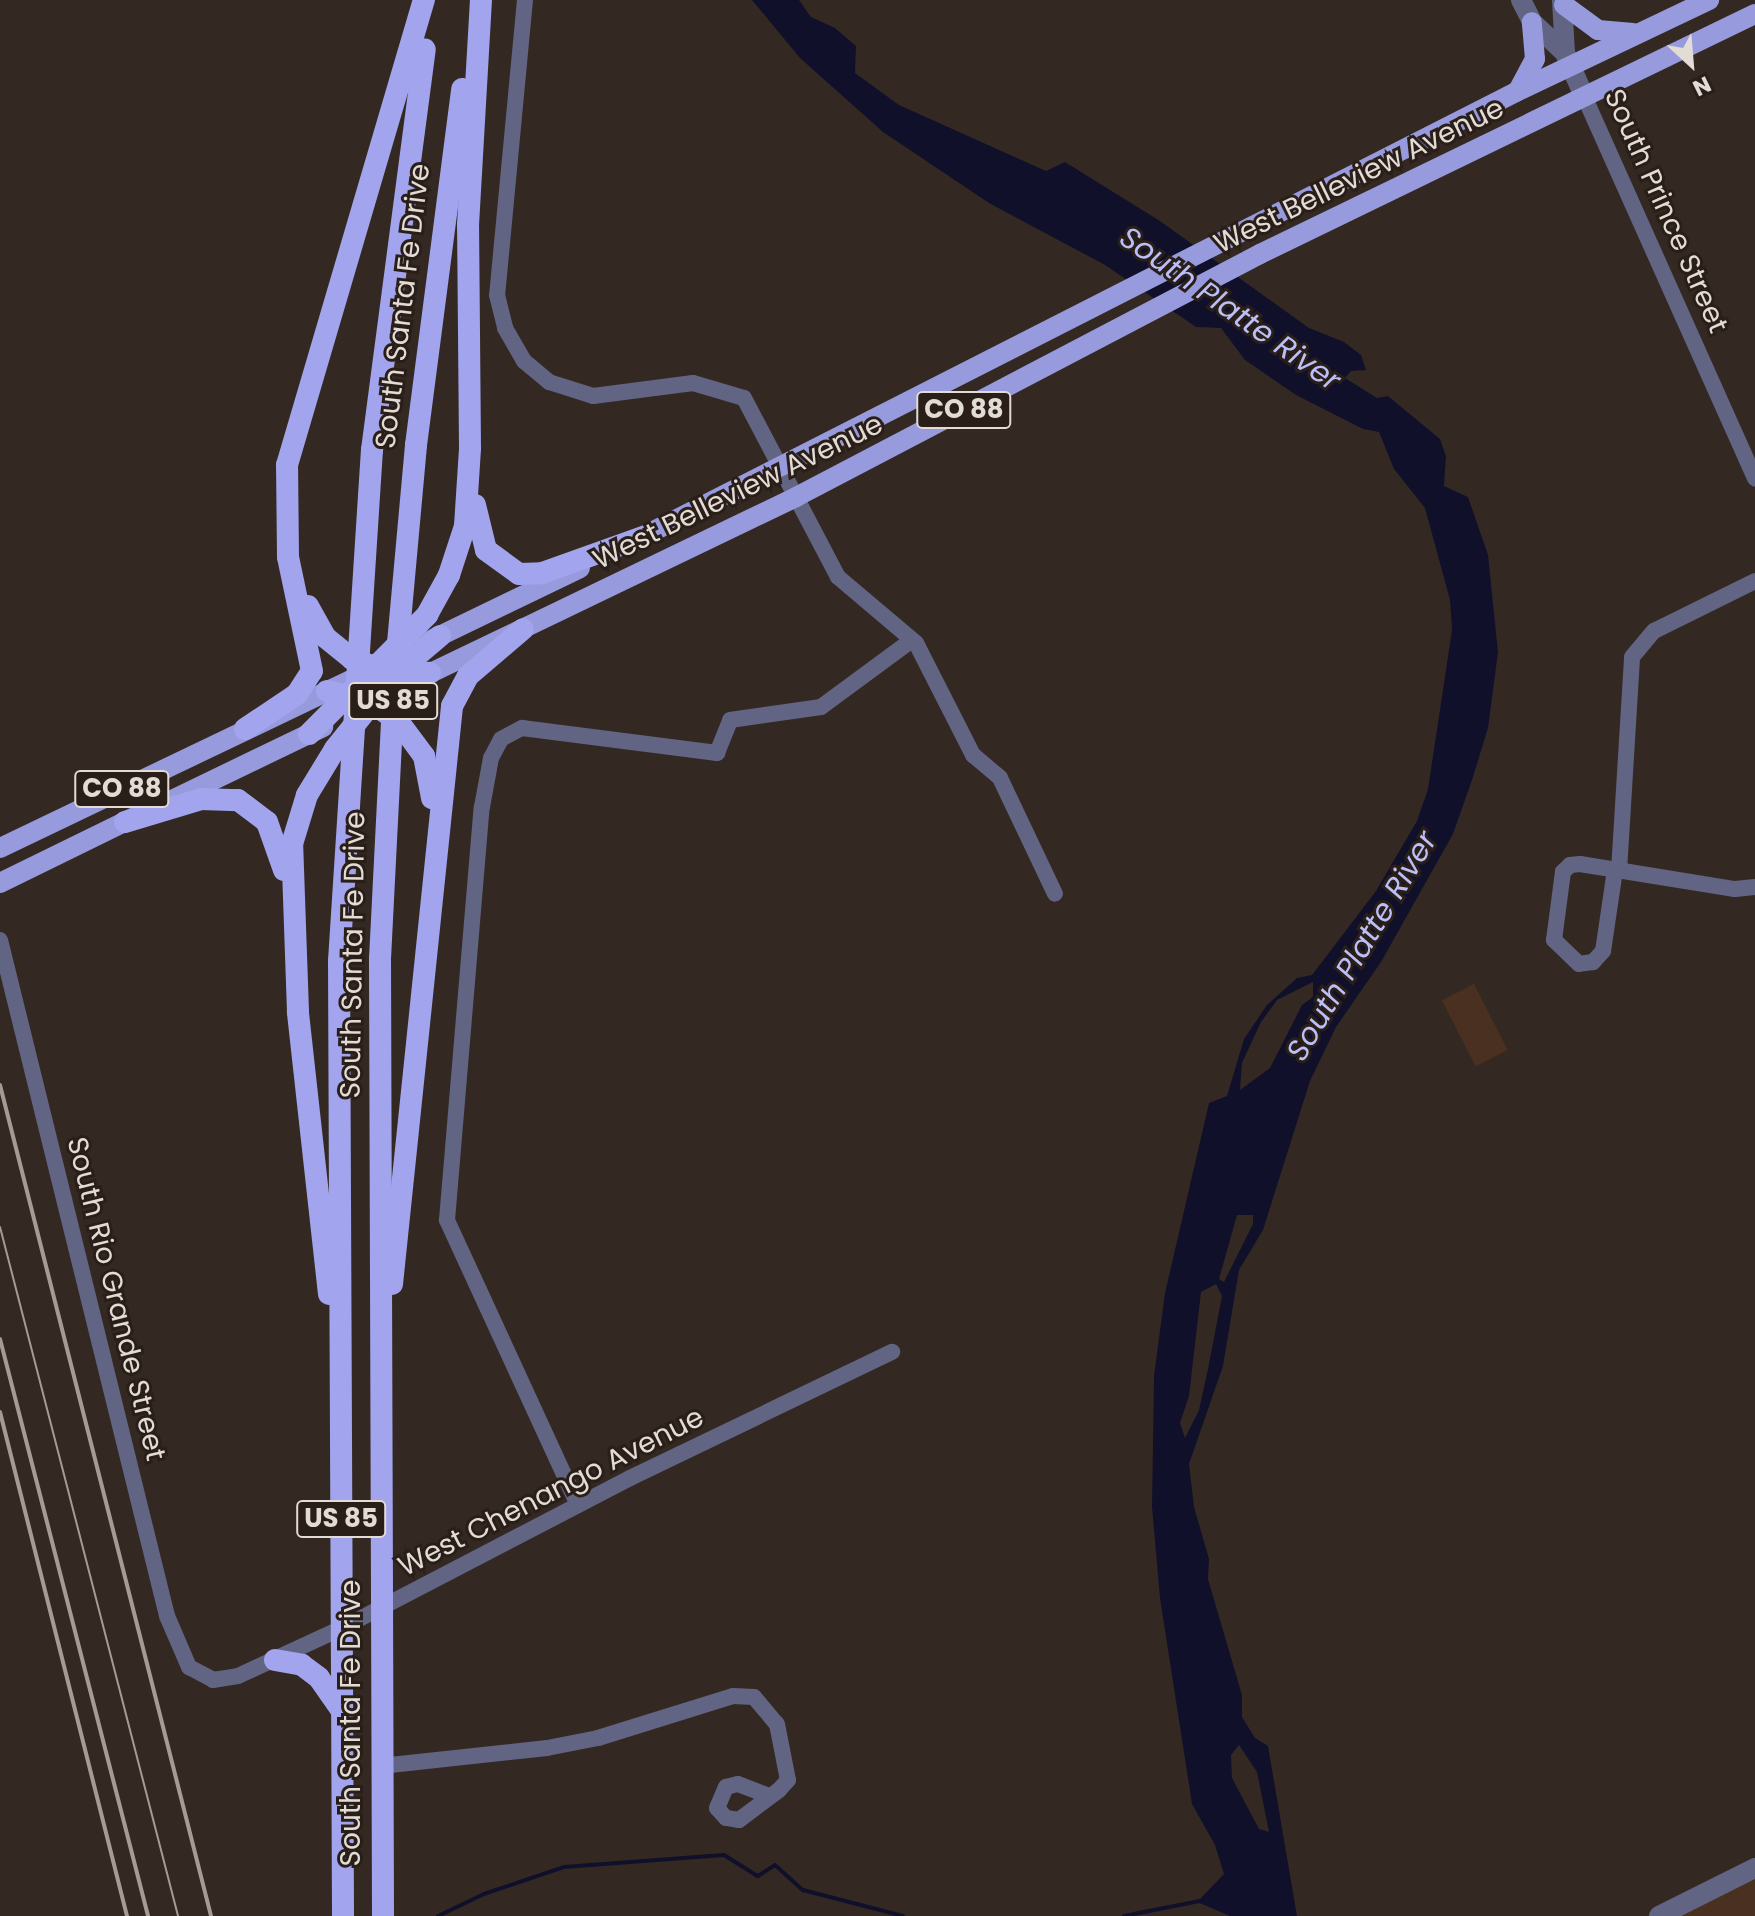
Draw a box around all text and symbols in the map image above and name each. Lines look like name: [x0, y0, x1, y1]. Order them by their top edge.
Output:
north arrow: [1651, 24, 1731, 104]
text: N: [1688, 68, 1716, 104]
street label: South Prince Street: [1597, 84, 1735, 338]
street label: West Belleview Avenue: [1209, 91, 1509, 261]
street label: South Santa Fe Drive: [369, 162, 437, 450]
water label: South Platte River: [1113, 219, 1347, 399]
road number: CO 88: [916, 388, 1012, 432]
street label: West Belleview Avenue: [588, 407, 888, 577]
road number: US 85: [347, 679, 439, 723]
road number: CO 88: [74, 767, 170, 811]
street label: South Santa Fe Drive: [334, 811, 372, 1099]
water label: South Platte River: [1279, 825, 1445, 1067]
street label: South Rio Grande Street: [60, 1134, 172, 1464]
street label: West Chenango Avenue: [393, 1400, 709, 1584]
road number: US 85: [295, 1497, 387, 1541]
street label: South Santa Fe Drive: [334, 1580, 368, 1866]

